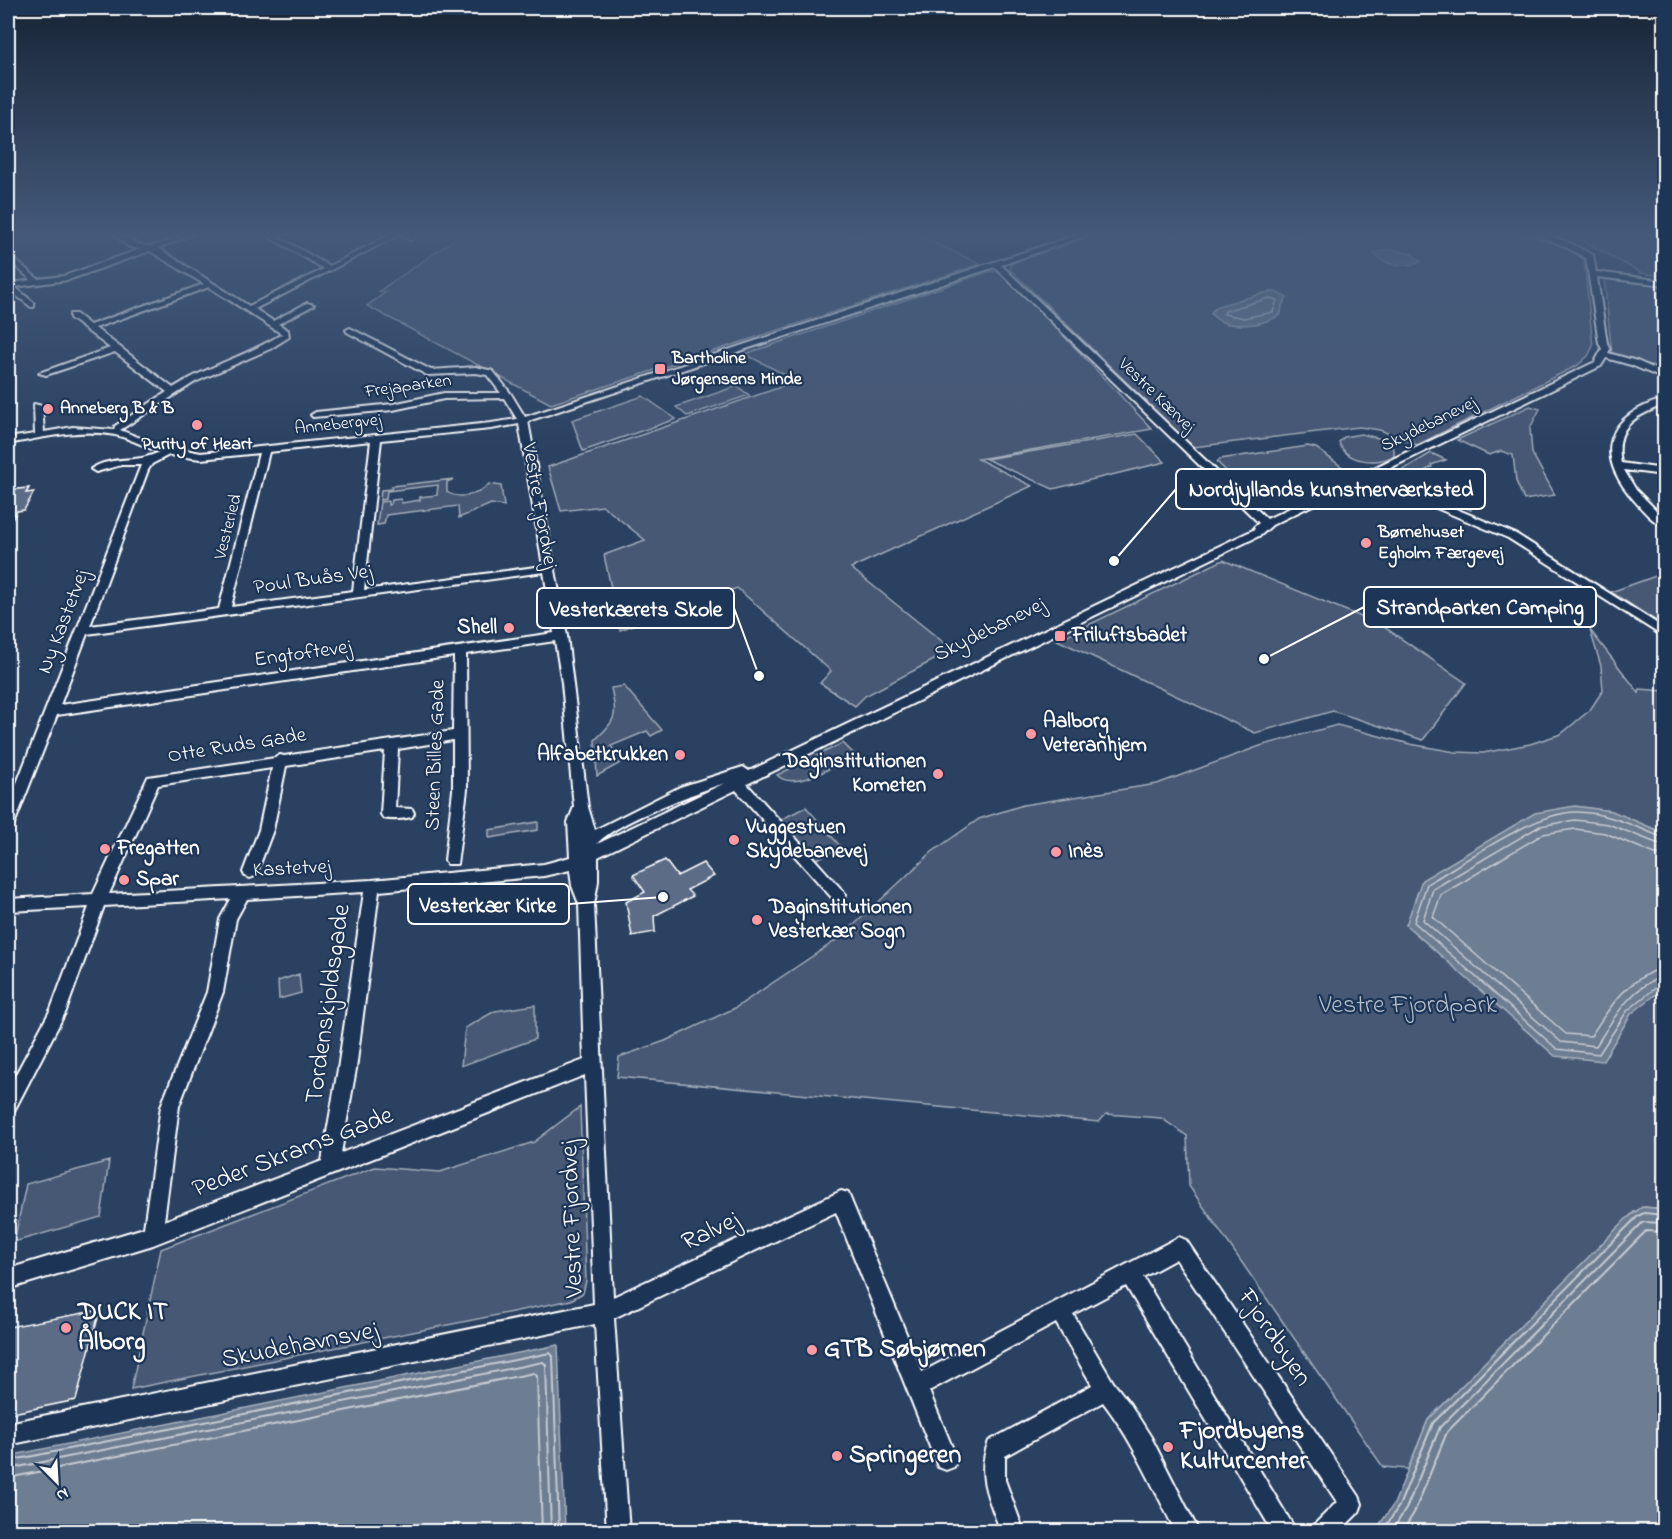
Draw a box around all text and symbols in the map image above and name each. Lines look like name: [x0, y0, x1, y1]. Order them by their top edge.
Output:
place label: Bartholine Jørgensens Minde: [671, 346, 803, 394]
street label: Vestre Kærvej: [1111, 352, 1201, 440]
marker: Bartholine Jørgensens Minde: [653, 362, 667, 376]
street label: Frejaparken: [362, 368, 453, 406]
street label: Skydebanevej: [1377, 390, 1482, 459]
place label: Anneberg B & B: [60, 396, 174, 423]
marker: Anneberg B & B: [41, 402, 55, 416]
street label: Annebergvej: [293, 407, 383, 443]
marker: Purity of Heart: [190, 418, 204, 432]
place label: Purity of Heart: [141, 432, 253, 459]
street label: Vestre Fjordvej: [513, 440, 565, 572]
callout: Nordjyllands kunstnerværksted: [1176, 469, 1485, 509]
text: Nordjyllands kunstnerværksted: [1189, 475, 1474, 508]
street label: Vesterled: [208, 492, 250, 563]
place label: Børnehuset Egholm Færgevej: [1377, 520, 1504, 568]
marker: Børnehuset Egholm Færgevej: [1359, 536, 1373, 550]
street label: Poul Buås Vej: [252, 557, 375, 603]
street label: Ny Kastetvej: [30, 565, 100, 679]
callout: Strandparken Camping: [1364, 587, 1596, 627]
callout: Vesterkærets Skole: [537, 588, 734, 628]
street label: Skydebanevej: [929, 590, 1052, 672]
text: Strandparken Camping: [1376, 593, 1584, 626]
text: Vesterkærets Skole: [549, 595, 723, 627]
place label: Shell: [457, 613, 497, 643]
marker: Shell: [502, 621, 516, 635]
place label: Friluftsbadet: [1071, 621, 1188, 651]
marker: Friluftsbadet: [1053, 629, 1067, 643]
street label: Engtoftevej: [252, 632, 355, 678]
street label: Steen Billes Gade: [418, 678, 454, 831]
place label: Aalborg Veteranhjem: [1042, 707, 1147, 761]
street label: Otte Ruds Gade: [166, 720, 309, 772]
marker: Aalborg Veteranhjem: [1024, 727, 1038, 741]
place label: Alfabetkrukken: [537, 740, 668, 770]
place label: Daginstitutionen Kometen: [782, 747, 926, 801]
marker: Alfabetkrukken: [673, 748, 687, 762]
marker: Daginstitutionen Kometen: [931, 767, 945, 781]
place label: Vuggestuen Skydebanevej: [745, 813, 868, 869]
marker: Vuggestuen Skydebanevej: [727, 833, 741, 847]
place label: Fregatten: [116, 834, 200, 866]
place label: Inès: [1068, 837, 1104, 867]
marker: Fregatten: [98, 842, 112, 856]
marker: Inès: [1049, 845, 1063, 859]
street label: Kastetvej: [252, 852, 333, 886]
place label: Spar: [136, 865, 179, 895]
marker: Spar: [117, 873, 131, 887]
callout: Vesterkær Kirke: [408, 884, 569, 924]
text: Vesterkær Kirke: [419, 891, 558, 923]
place label: Daginstitutionen Vesterkær Sogn: [768, 893, 912, 949]
street label: Tordenskjoldsgade: [296, 901, 362, 1106]
marker: Daginstitutionen Vesterkær Sogn: [750, 913, 764, 927]
park label: Vestre Fjordpark: [1318, 987, 1498, 1025]
street label: Peder Skrams Gade: [187, 1097, 399, 1209]
street label: Vestre Fjordvej: [551, 1139, 595, 1300]
street label: Ralvej: [676, 1202, 747, 1262]
street label: Fjordbyen: [1227, 1281, 1321, 1395]
place label: DUCK IT Ålborg: [77, 1294, 168, 1363]
street label: Skudehavnsvej: [218, 1312, 383, 1380]
marker: DUCK IT Ålborg: [59, 1321, 73, 1335]
place label: GTB Søbjørnen: [824, 1331, 986, 1369]
marker: GTB Søbjørnen: [805, 1343, 819, 1357]
place label: Fjordbyens Kulturcenter: [1178, 1413, 1309, 1481]
place label: Springeren: [849, 1437, 961, 1476]
marker: Fjordbyens Kulturcenter: [1161, 1440, 1175, 1454]
marker: Springeren: [830, 1449, 844, 1463]
north arrow: [27, 1452, 87, 1512]
text: N: [52, 1481, 72, 1507]

